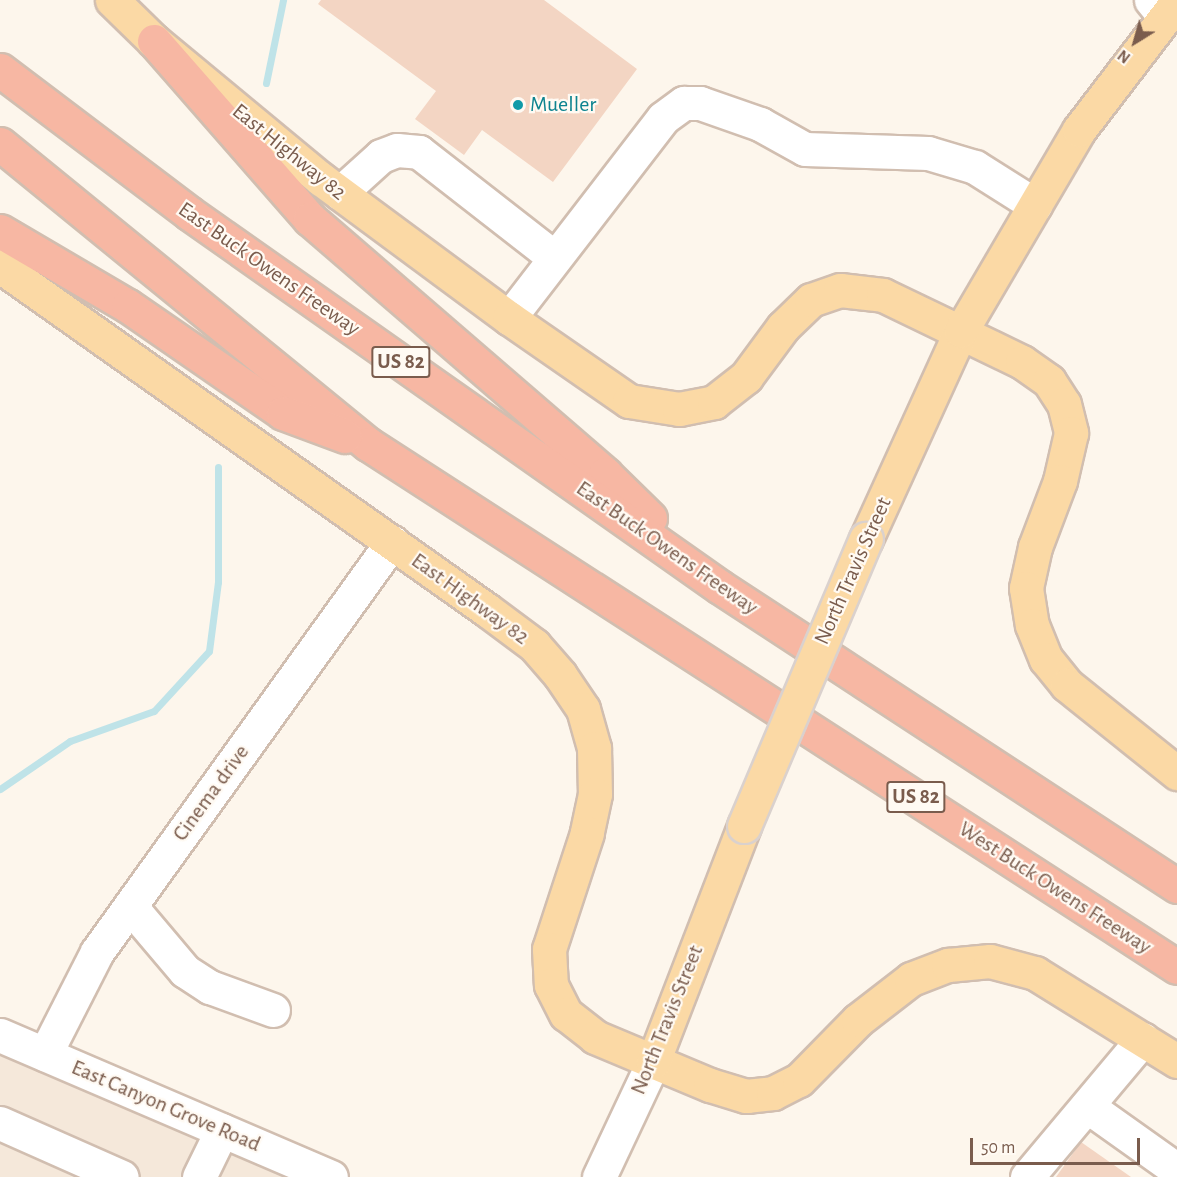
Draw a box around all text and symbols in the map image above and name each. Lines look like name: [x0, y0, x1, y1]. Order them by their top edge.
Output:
north arrow: [1105, 12, 1165, 72]
text: N: [1115, 47, 1133, 66]
place label: Mueller: [530, 92, 596, 118]
street label: East Highway 82: [227, 98, 351, 206]
marker: Mueller: [511, 98, 525, 112]
street label: East Buck Owens Freeway: [173, 196, 365, 342]
road number: US 82: [371, 344, 431, 380]
street label: East Buck Owens Freeway: [571, 475, 763, 621]
street label: North Travis Street: [809, 493, 897, 649]
street label: East Highway 82: [406, 547, 534, 651]
street label: Cinema drive: [167, 740, 255, 846]
road number: US 82: [886, 779, 946, 815]
street label: West Buck Owens Freeway: [954, 816, 1156, 960]
street label: North Travis Street: [625, 941, 709, 1099]
street label: East Canyon Grove Road: [67, 1054, 265, 1158]
scale bar: [973, 1126, 1142, 1164]
text: 50 m: [981, 1139, 1015, 1157]

